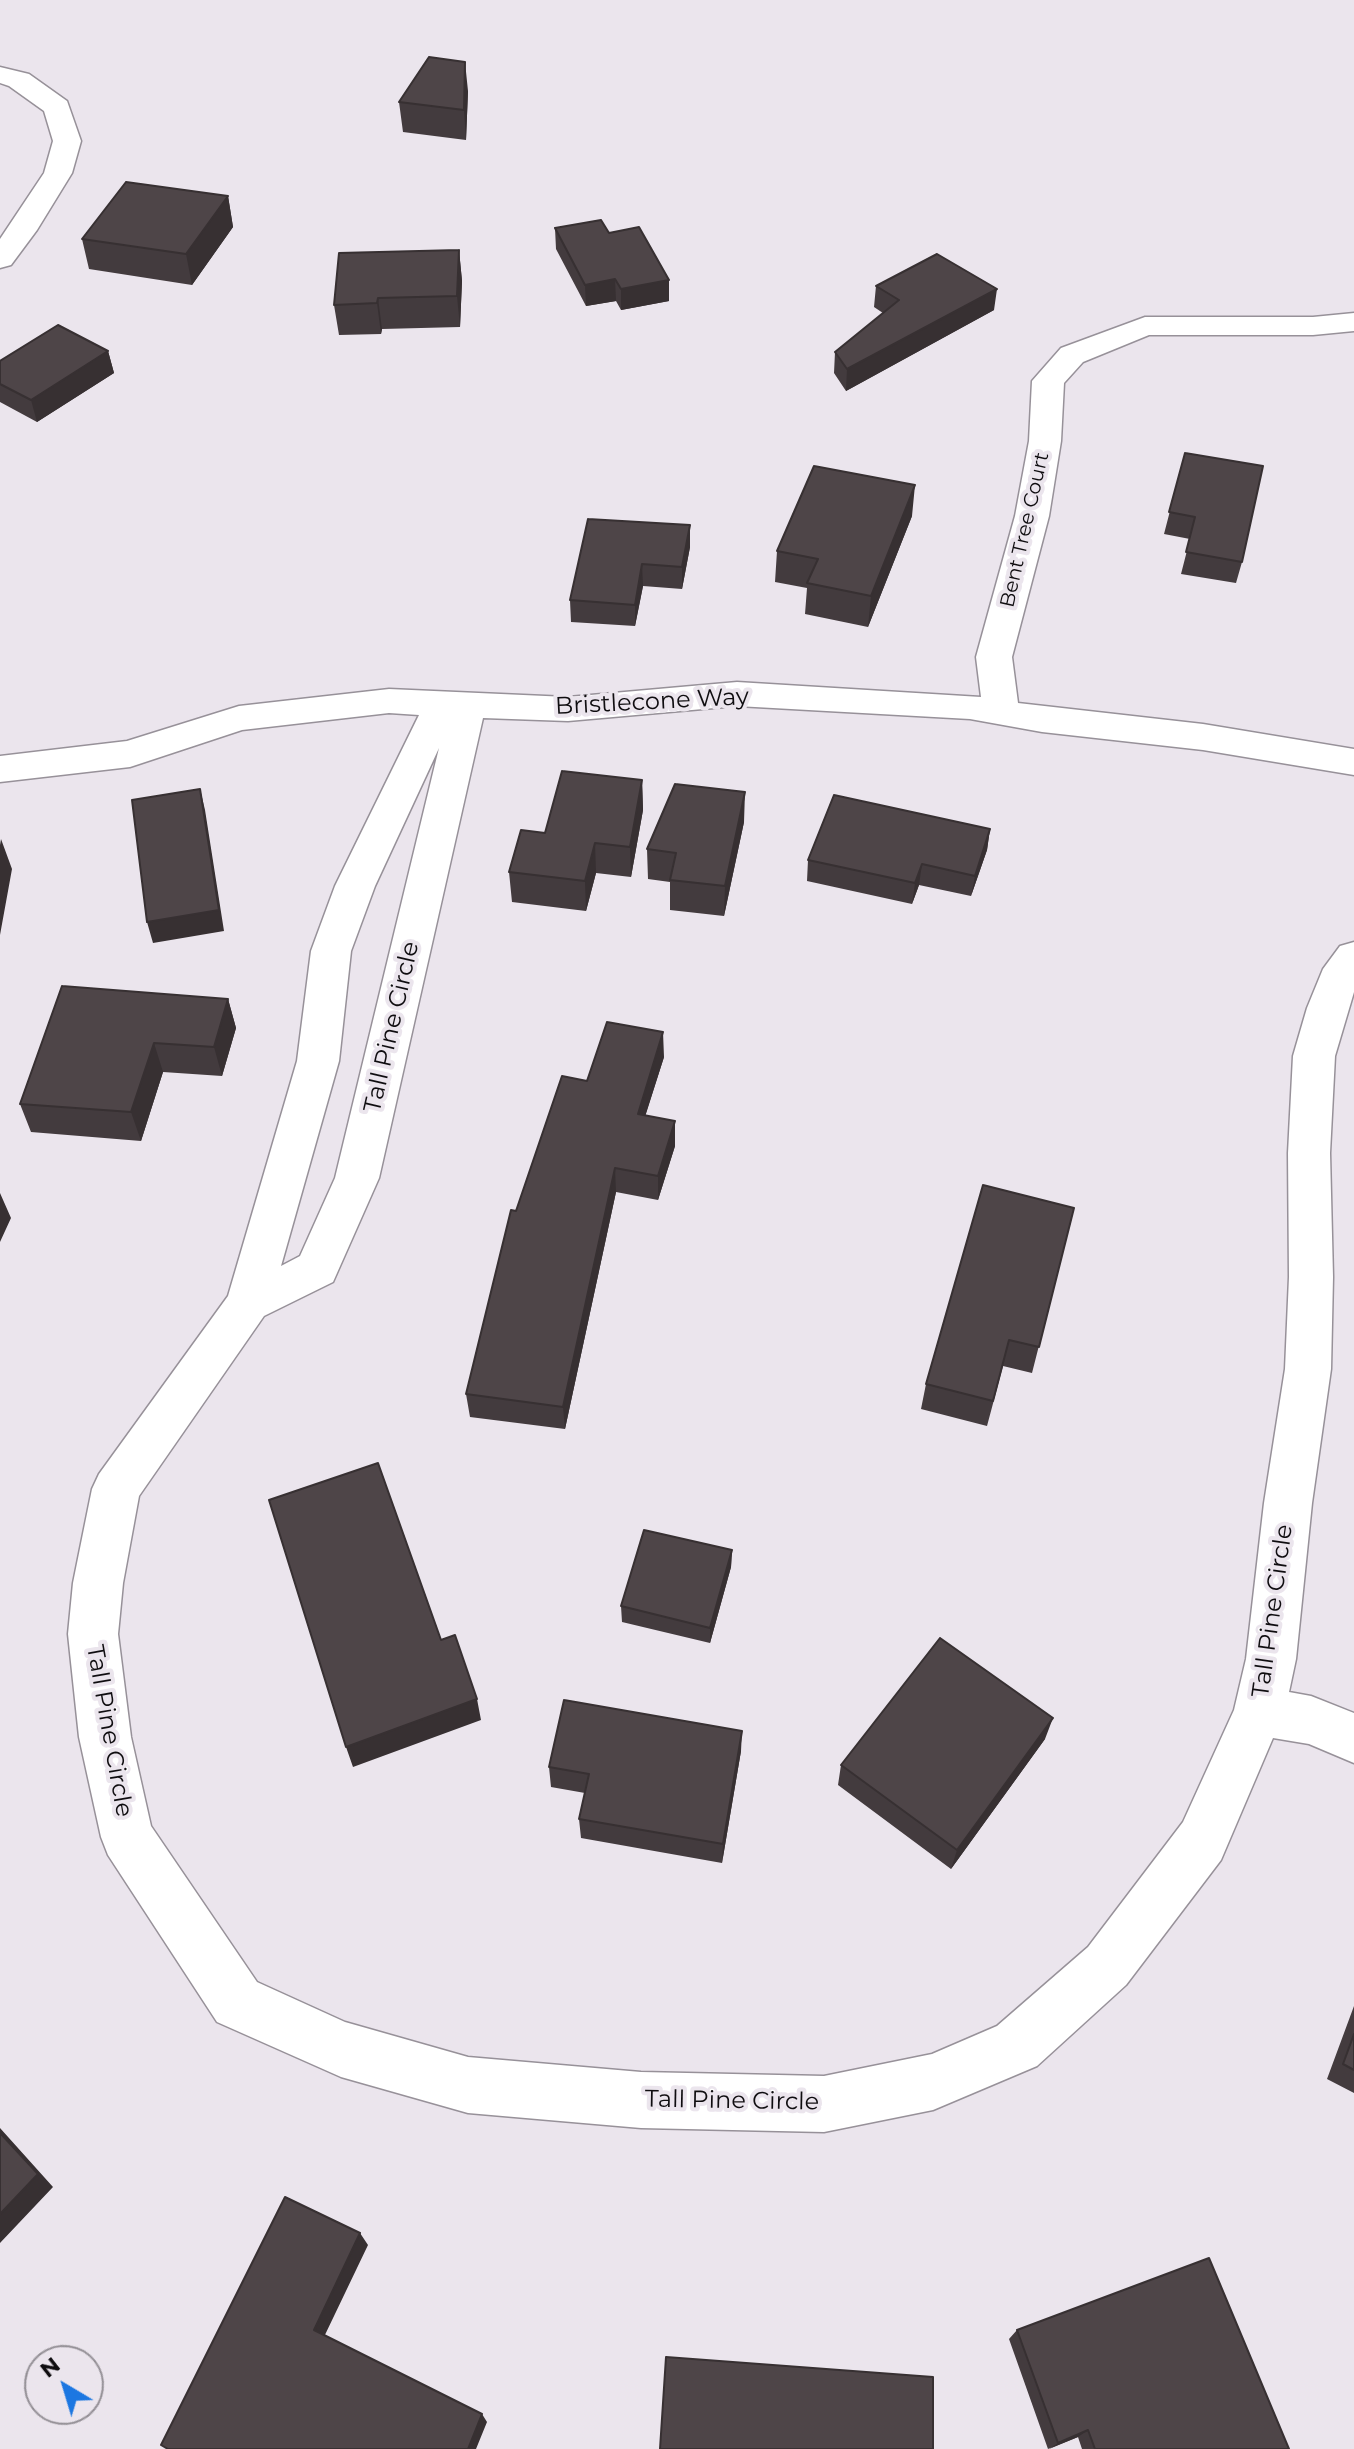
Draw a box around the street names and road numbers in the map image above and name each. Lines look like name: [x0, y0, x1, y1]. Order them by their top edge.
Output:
street label: Bent Tree Court: [995, 450, 1055, 610]
street label: Bristlecone Way: [554, 683, 750, 721]
street label: Tall Pine Circle: [358, 939, 426, 1115]
street label: Tall Pine Circle: [1247, 1523, 1299, 1699]
street label: Tall Pine Circle: [80, 1643, 138, 1819]
street label: Tall Pine Circle: [645, 2085, 819, 2117]

